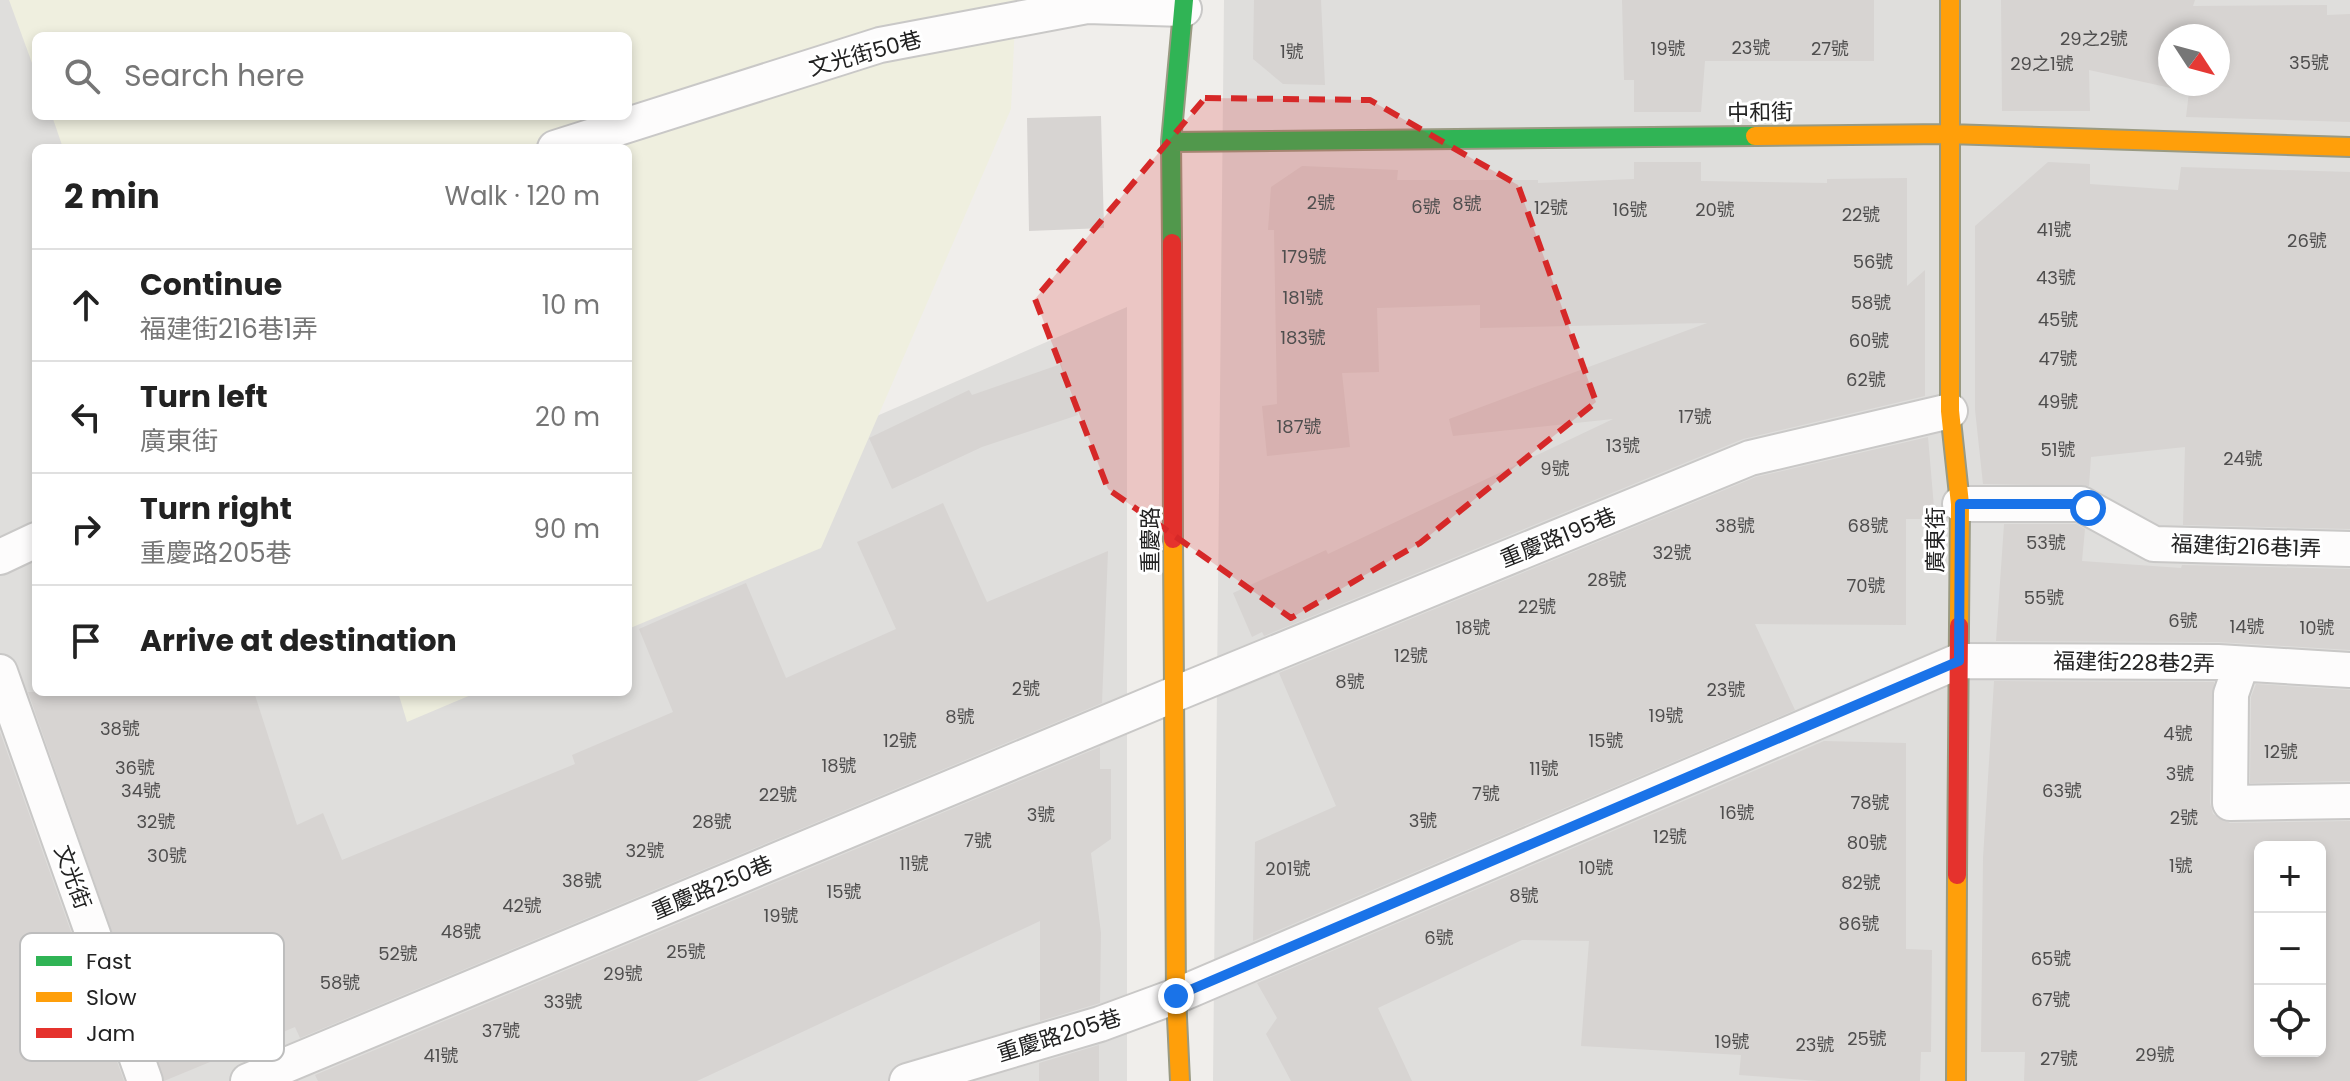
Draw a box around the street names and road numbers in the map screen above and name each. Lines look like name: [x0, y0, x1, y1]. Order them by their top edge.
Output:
street label: 文光街50巷: [805, 24, 925, 83]
street label: 中和街: [1727, 96, 1793, 129]
street label: 重慶路195巷: [1495, 500, 1621, 575]
street label: 重慶路: [1135, 507, 1166, 573]
street label: 廣東街: [1920, 507, 1951, 573]
street label: 福建街216巷1弄: [2170, 528, 2322, 565]
street label: 福建街228巷2弄: [2053, 646, 2215, 679]
street label: 文光街: [47, 841, 98, 913]
street label: 重慶路250巷: [647, 848, 777, 927]
street label: 重慶路205巷: [993, 1002, 1125, 1069]

